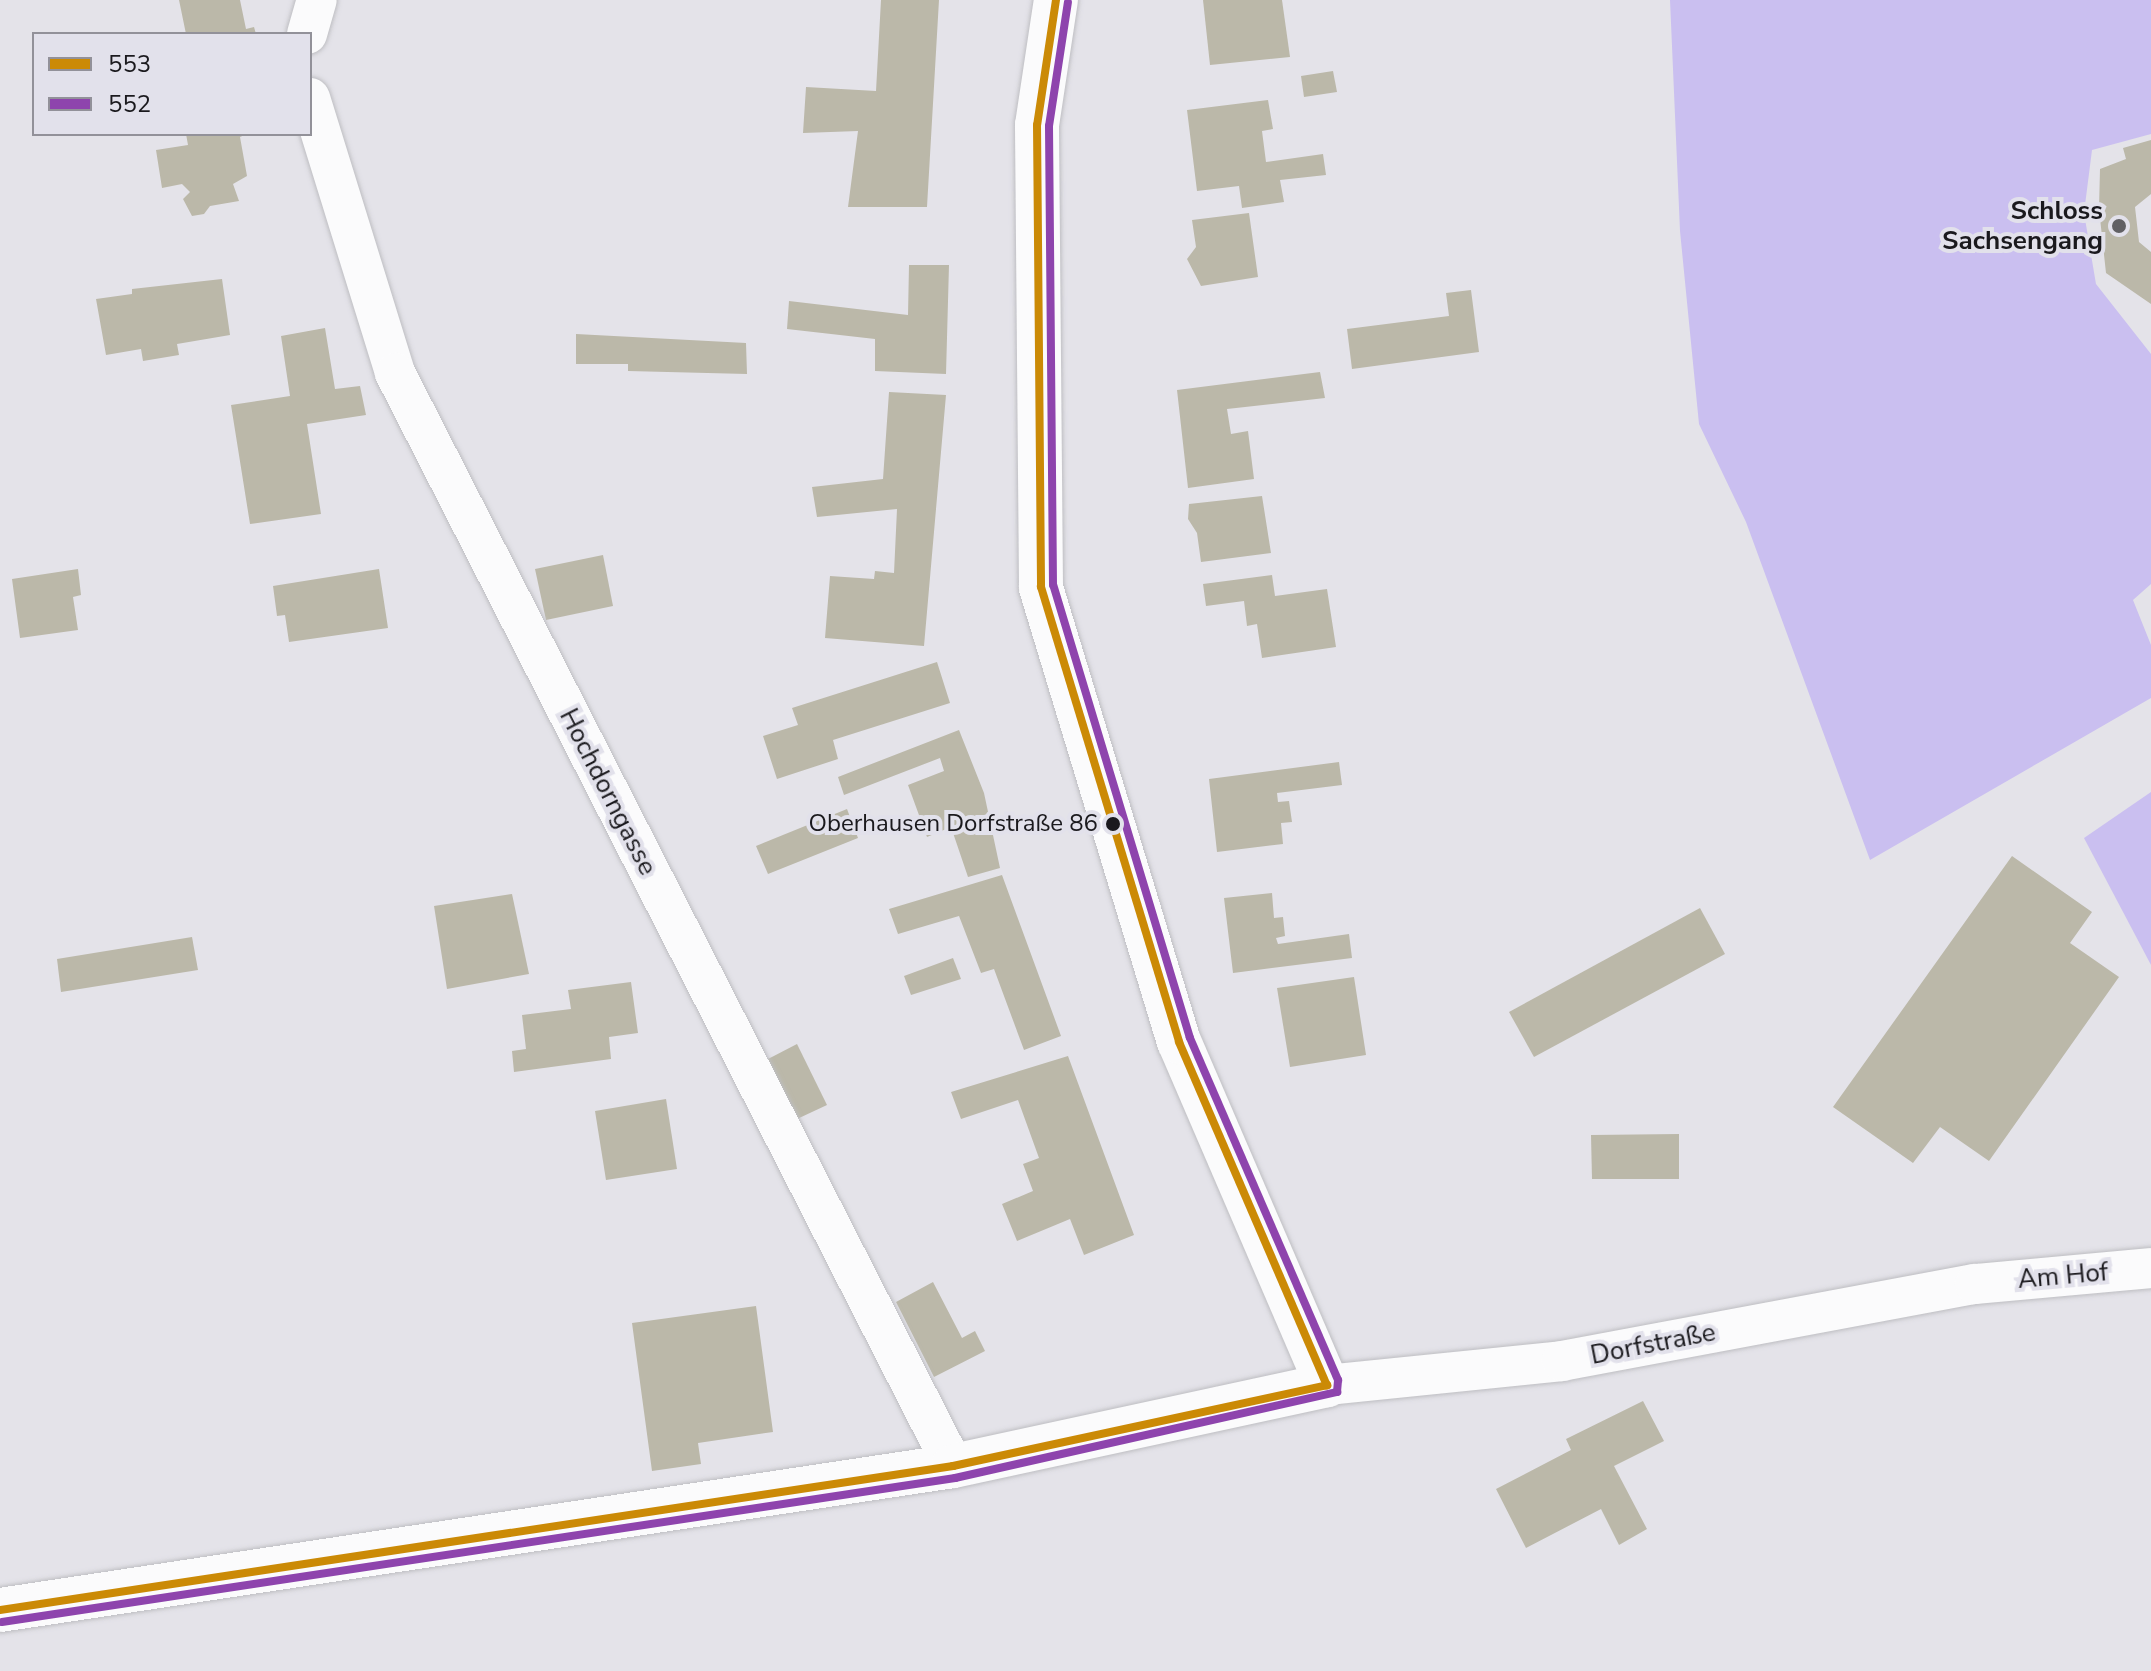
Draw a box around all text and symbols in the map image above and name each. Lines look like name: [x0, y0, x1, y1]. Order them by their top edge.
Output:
legend: [32, 32, 312, 136]
text: 553: [108, 48, 151, 80]
text: 552: [108, 88, 151, 120]
place label: Schloss Sachsengang: [1942, 195, 2103, 256]
marker: Schloss Sachsengang: [2110, 217, 2128, 235]
street label: Hochdorngasse: [553, 704, 663, 880]
place label: Oberhausen Dorfstraße 86: [809, 810, 1098, 838]
marker: Oberhausen Dorfstraße 86: [1105, 816, 1121, 832]
street label: Am Hof: [2016, 1257, 2110, 1295]
street label: Dorfstraße: [1588, 1317, 1718, 1371]

